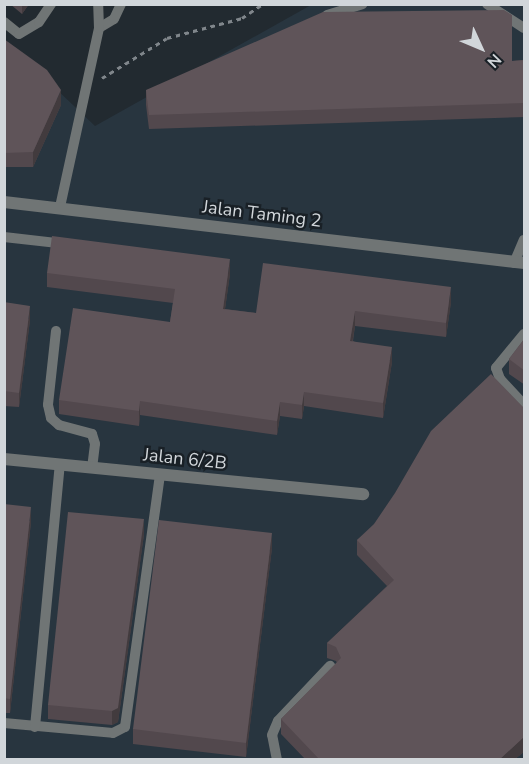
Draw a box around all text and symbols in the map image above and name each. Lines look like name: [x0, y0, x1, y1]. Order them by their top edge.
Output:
north arrow: [451, 18, 511, 78]
text: N: [482, 49, 506, 72]
street label: Jalan Taming 2: [201, 196, 323, 232]
street label: Jalan 6/2B: [142, 444, 228, 474]

